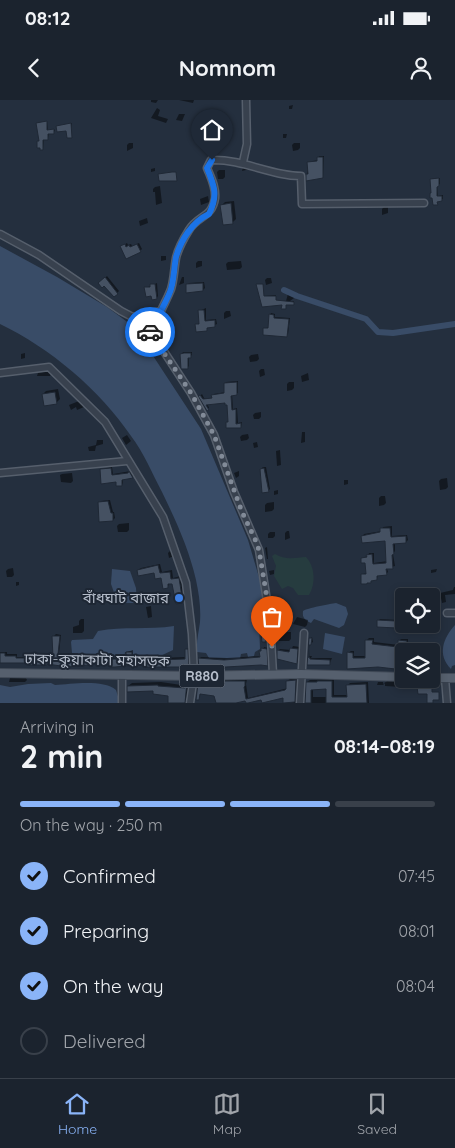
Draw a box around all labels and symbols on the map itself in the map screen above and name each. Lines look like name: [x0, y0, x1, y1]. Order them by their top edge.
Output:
pin: [191, 109, 233, 160]
courier: [125, 307, 175, 357]
place label: বাঁধঘাট বাজার: [82, 588, 170, 607]
marker: বাঁধঘাট বাজার: [173, 592, 185, 604]
pin: [251, 596, 293, 647]
street label: ঢাকা-কুয়াকাটা মহাসড়ক: [23, 649, 171, 670]
road number: R880: [180, 664, 224, 688]

